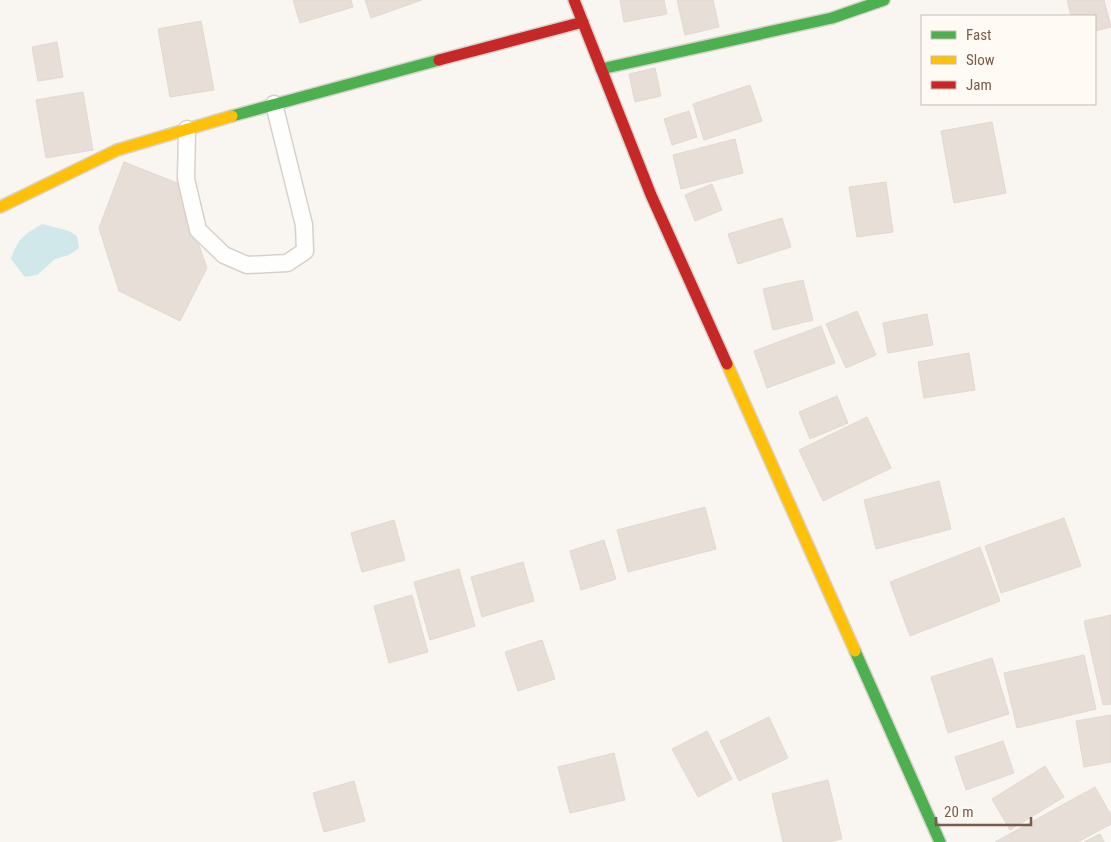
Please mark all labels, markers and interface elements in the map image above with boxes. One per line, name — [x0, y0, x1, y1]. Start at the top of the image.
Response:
legend — [921, 15, 1096, 105]
text: Fast — [966, 26, 991, 44]
text: Slow — [966, 51, 995, 69]
text: Jam — [966, 76, 992, 94]
scale bar — [936, 794, 1031, 826]
text: 20 m — [944, 803, 974, 821]

